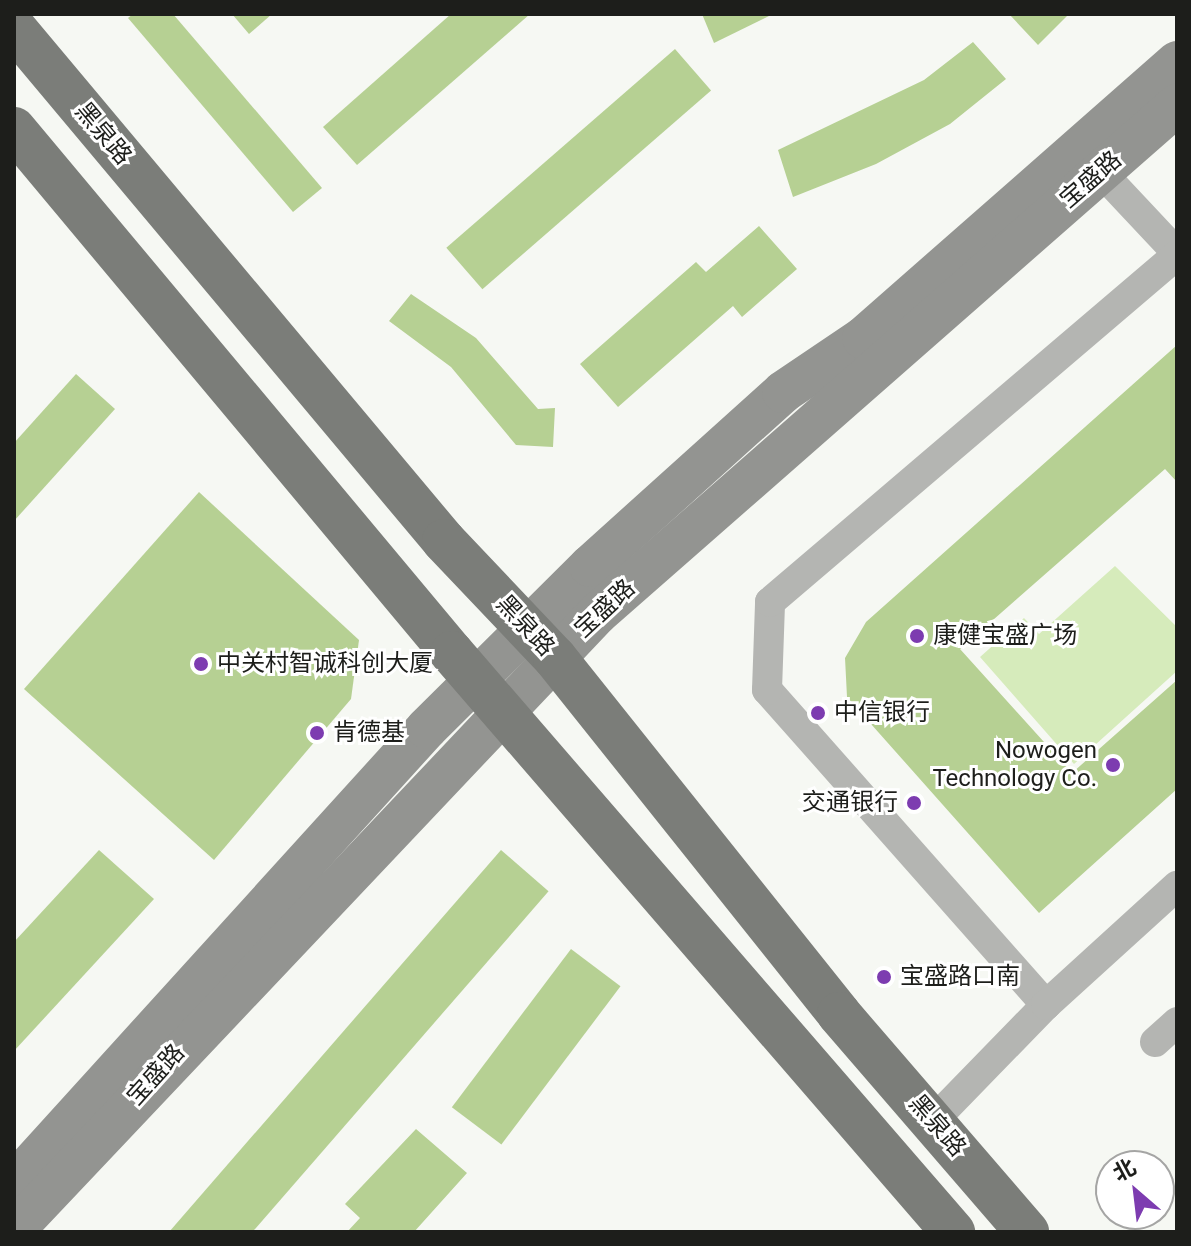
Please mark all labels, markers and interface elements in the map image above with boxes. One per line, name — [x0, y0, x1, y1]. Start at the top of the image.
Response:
street label: 黑泉路 — [69, 97, 137, 171]
street label: 宝盛路 — [1054, 146, 1128, 214]
street label: 宝盛路 — [569, 574, 641, 644]
street label: 黑泉路 — [490, 590, 560, 662]
place label: 康健宝盛广场 — [933, 622, 1077, 650]
marker: 康健宝盛广场 — [908, 627, 926, 645]
place label: 中关村智诚科创大厦 — [217, 650, 433, 678]
marker: 中关村智诚科创大厦 — [192, 655, 210, 673]
place label: 中信银行 — [834, 699, 930, 727]
marker: 中信银行 — [809, 704, 827, 722]
place label: 肯德基 — [333, 719, 405, 747]
marker: 肯德基 — [308, 724, 326, 742]
place label: Nowogen Technology Co. — [932, 737, 1097, 793]
marker: Nowogen Technology Co. — [1104, 756, 1122, 774]
place label: 交通银行 — [802, 789, 898, 817]
marker: 交通银行 — [905, 794, 923, 812]
place label: 宝盛路口南 — [900, 963, 1020, 991]
marker: 宝盛路口南 — [875, 968, 893, 986]
street label: 宝盛路 — [121, 1039, 191, 1111]
street label: 黑泉路 — [903, 1089, 971, 1163]
north arrow — [1095, 1150, 1175, 1230]
text: 北 — [1109, 1154, 1140, 1186]

